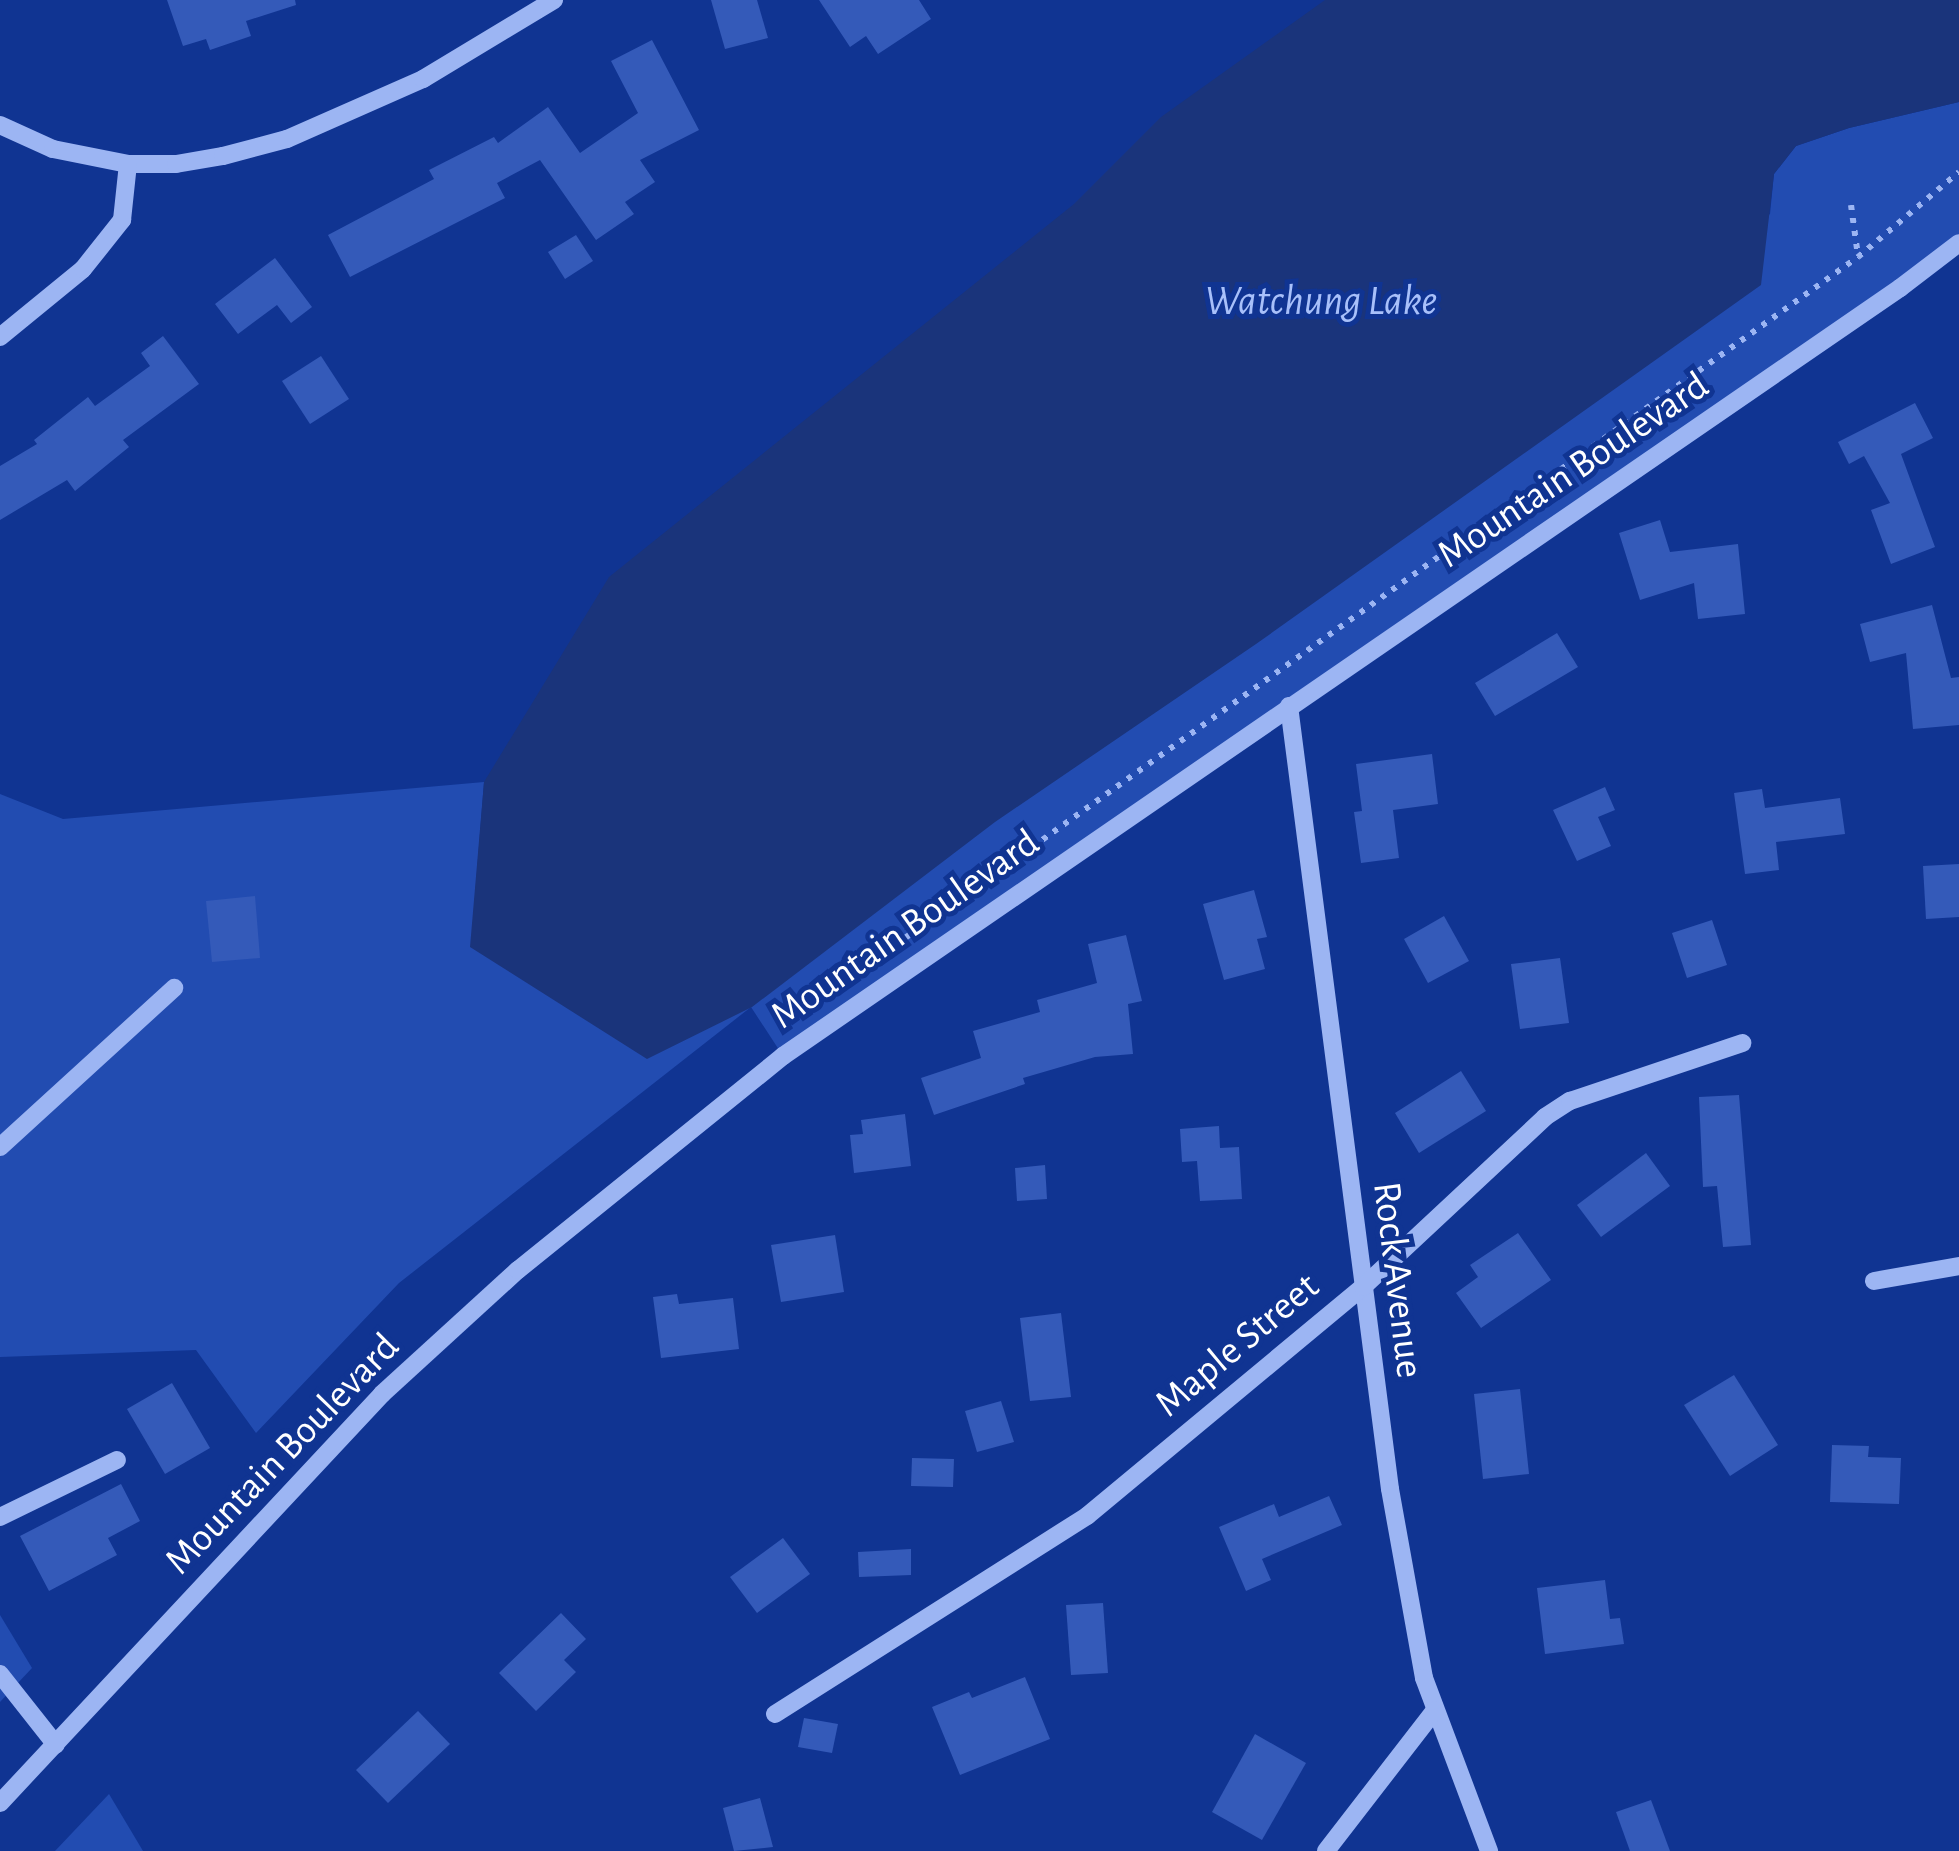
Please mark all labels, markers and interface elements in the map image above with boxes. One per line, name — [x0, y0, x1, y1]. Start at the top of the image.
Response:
water label: Watchung Lake — [1205, 276, 1437, 326]
street label: Mountain Boulevard — [1428, 362, 1718, 578]
street label: Mountain Boulevard — [762, 819, 1048, 1039]
street label: Rock Avenue — [1362, 1179, 1434, 1381]
street label: Maple Street — [1145, 1263, 1329, 1427]
street label: Mountain Boulevard — [155, 1323, 409, 1585]

